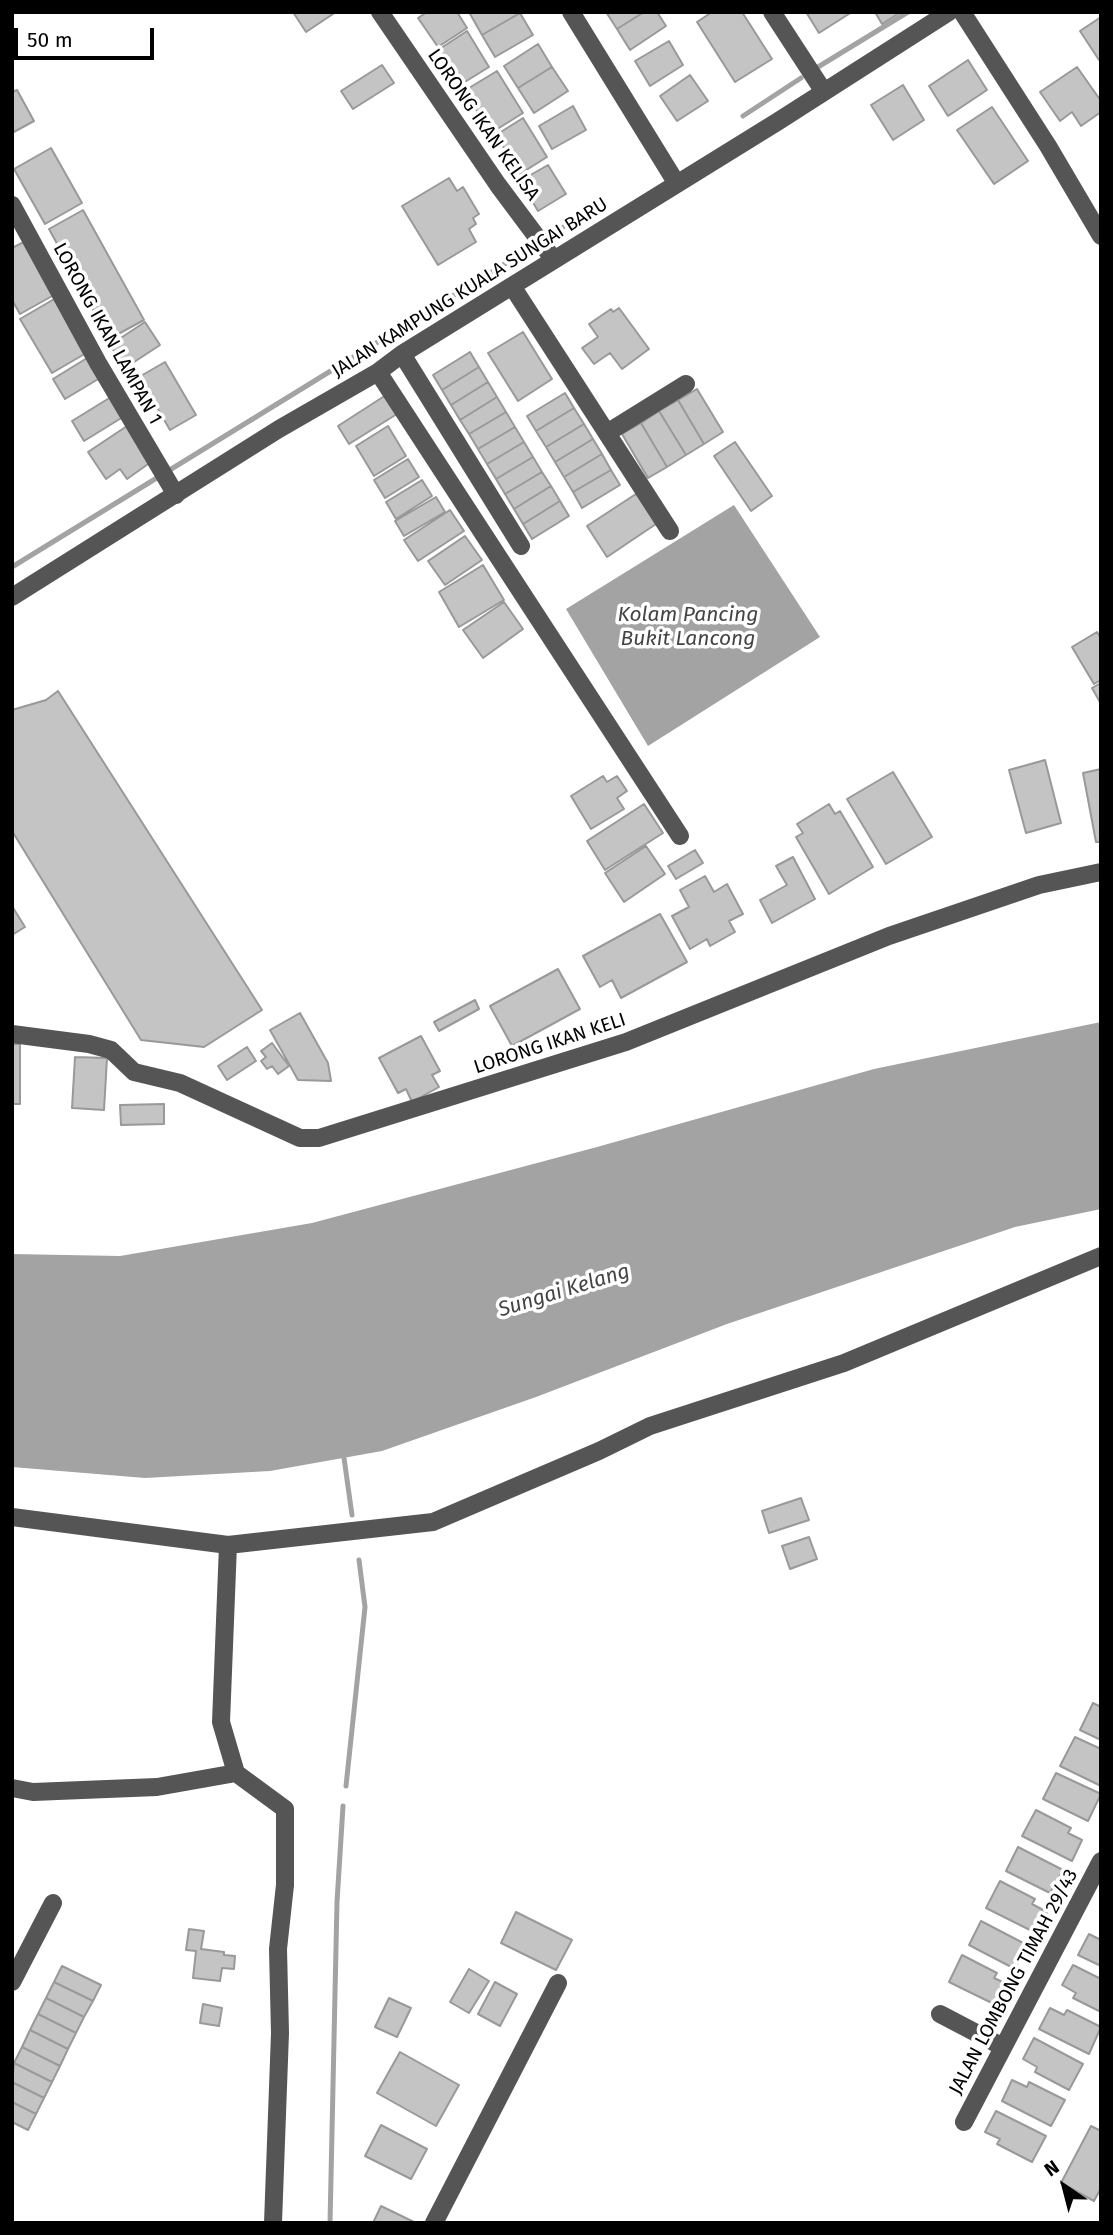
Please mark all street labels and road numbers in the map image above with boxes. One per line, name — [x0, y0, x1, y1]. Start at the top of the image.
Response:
street label: LORONG IKAN KELISA — [422, 45, 544, 205]
street label: JALAN KAMPUNG KUALA SUNGAI BARU — [328, 193, 612, 383]
street label: LORONG IKAN LAMPAN 1 — [48, 239, 166, 429]
street label: LORONG IKAN KELI — [471, 1009, 629, 1079]
street label: JALAN LOMBONG TIMAH 29/43 — [945, 1865, 1083, 2099]

